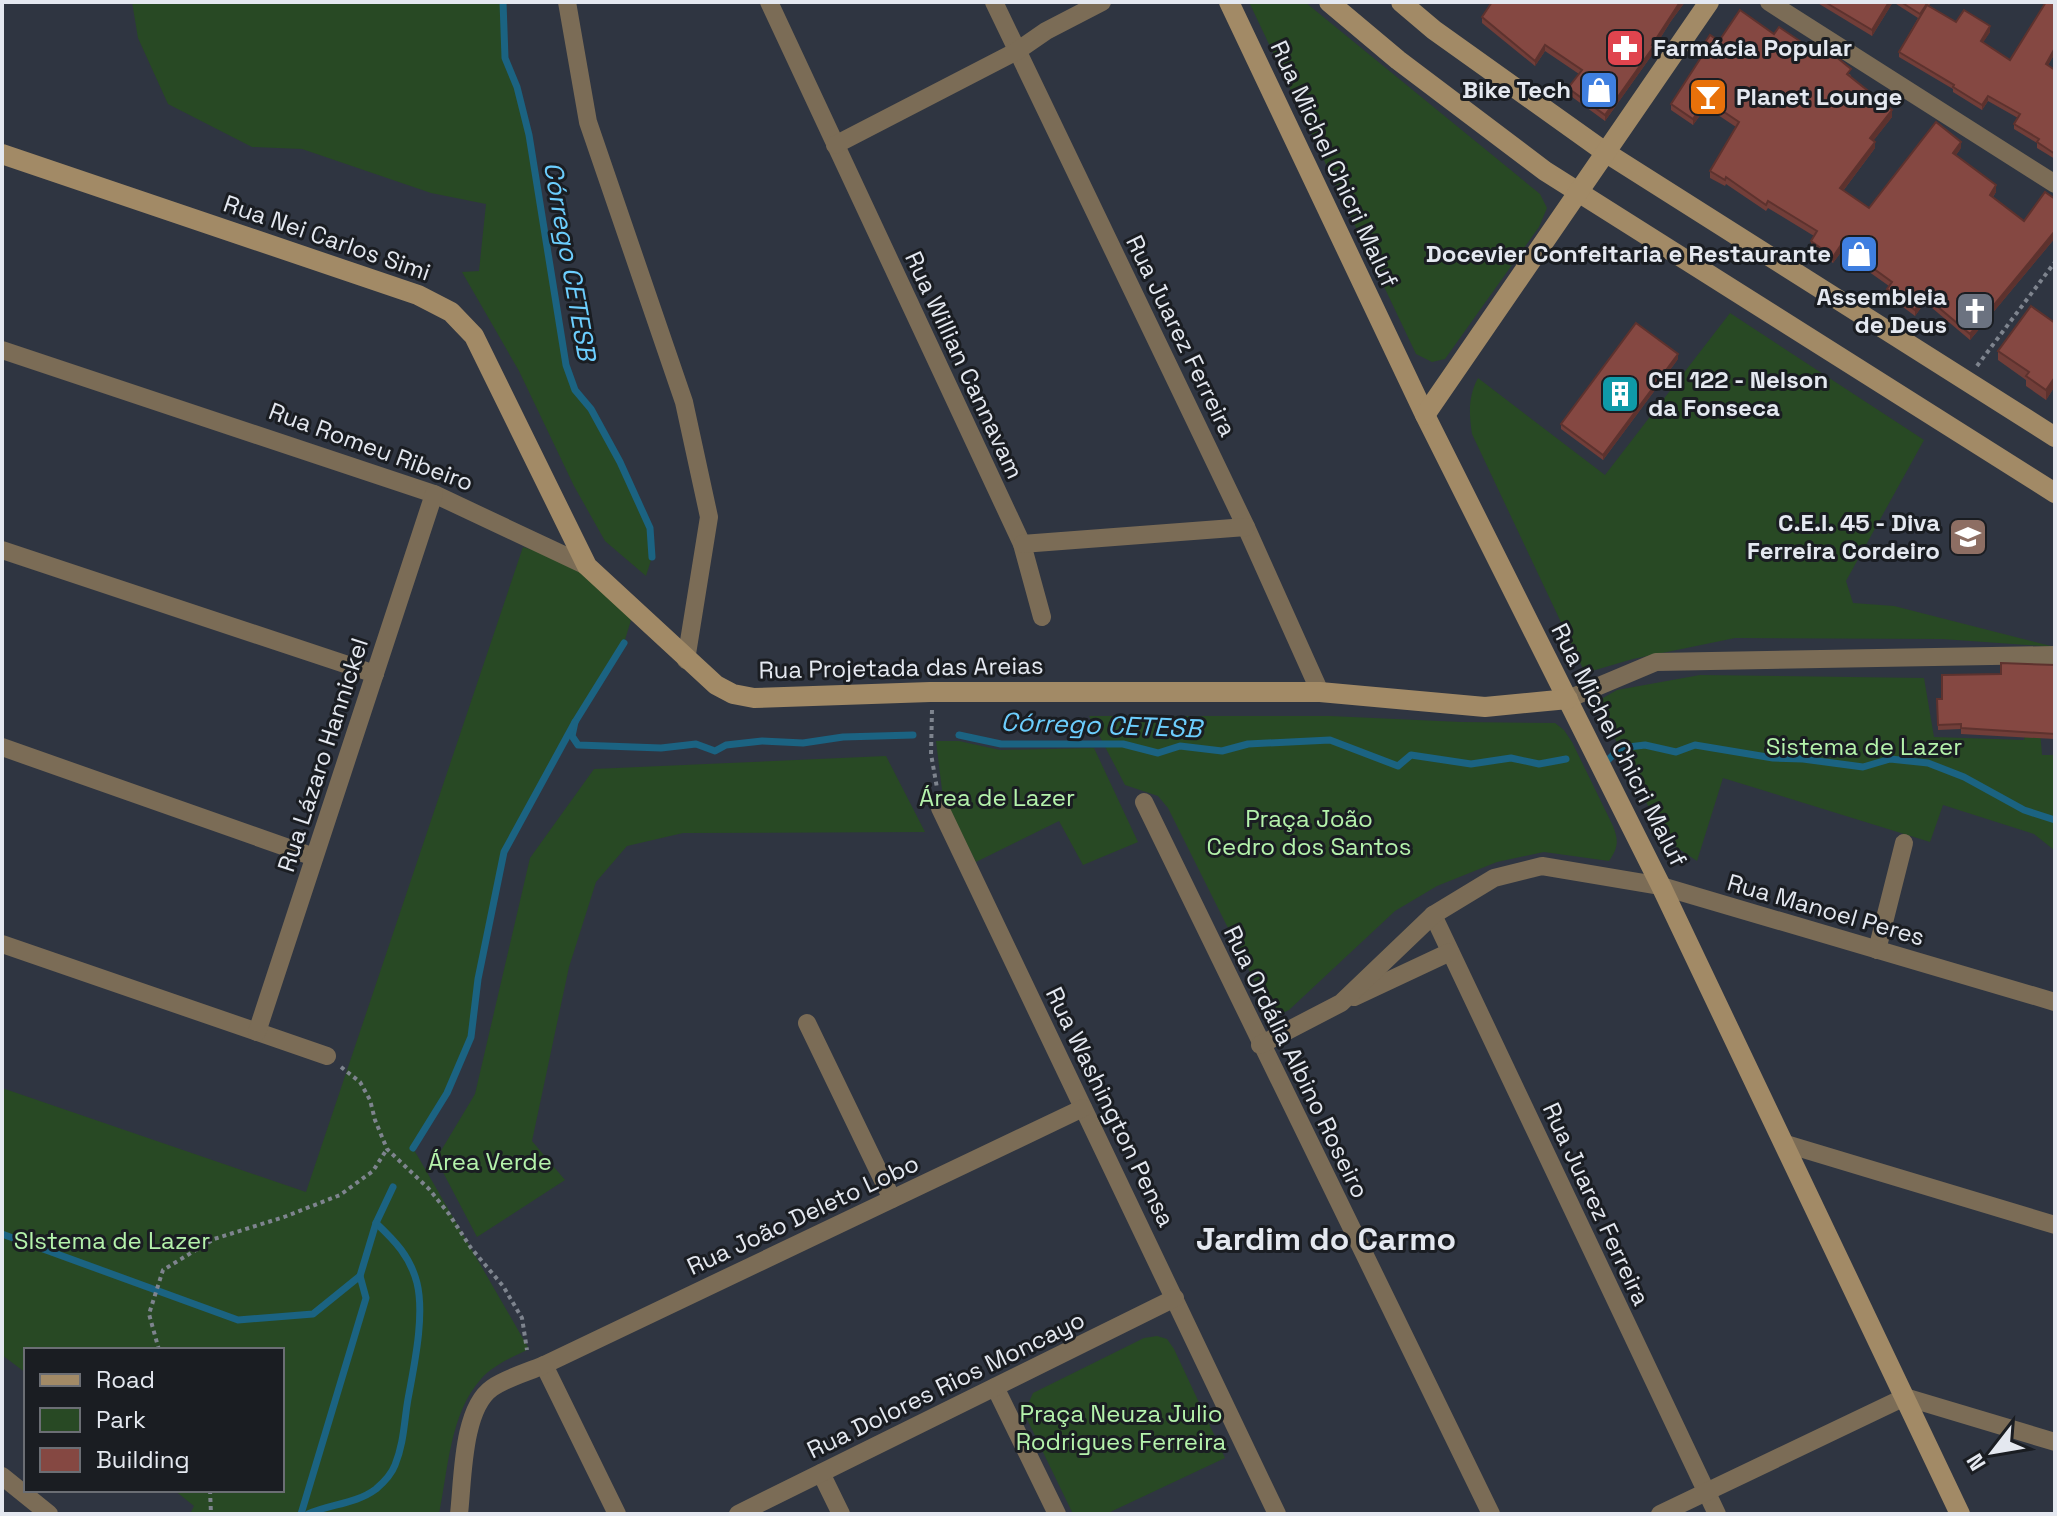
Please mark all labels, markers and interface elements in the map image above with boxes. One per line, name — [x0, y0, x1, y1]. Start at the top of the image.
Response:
pharmacy icon: Farmácia Popular — [1604, 27, 1646, 69]
place label: Farmácia Popular — [1653, 32, 1852, 63]
street label: Rua Michel Chicri Maluf — [1264, 35, 1405, 292]
shop icon: Bike Tech — [1578, 69, 1620, 111]
place label: Bike Tech — [1462, 74, 1571, 105]
bar icon: Planet Lounge — [1687, 76, 1729, 118]
place label: Planet Lounge — [1736, 81, 1902, 112]
water label: Córrego CETESB — [536, 159, 605, 366]
street label: Rua Nei Carlos Simi — [220, 188, 435, 287]
street label: Rua Juarez Ferreira — [1119, 230, 1244, 442]
shop icon: Docevier Confeitaria e Restaurante — [1838, 233, 1880, 275]
place label: Docevier Confeitaria e Restaurante — [1426, 238, 1831, 269]
street label: Rua Willian Cannavam — [898, 246, 1031, 484]
place label: Assembleia de Deus — [1816, 281, 1947, 340]
church icon: Assembleia de Deus — [1954, 290, 1996, 332]
place label: CEI 122 - Nelson da Fonseca — [1648, 364, 1828, 423]
building icon: CEI 122 - Nelson da Fonseca — [1599, 373, 1641, 415]
street label: Rua Romeu Ribeiro — [265, 395, 478, 498]
place label: C.E.I. 45 - Diva Ferreira Cordeiro — [1747, 507, 1940, 566]
school or university icon: C.E.I. 45 - Diva Ferreira Cordeiro — [1947, 516, 1989, 558]
street label: Rua Michel Chicri Maluf — [1545, 618, 1694, 872]
street label: Rua Lázaro Hannickel — [270, 634, 375, 876]
street label: Rua Projetada das Areias — [758, 650, 1044, 685]
water label: Córrego CETESB — [1000, 705, 1205, 746]
park label: Sistema de Lazer — [1766, 731, 1962, 762]
park label: Área de Lazer — [919, 782, 1075, 813]
park label: Praça João Cedro dos Santos — [1207, 803, 1411, 862]
street label: Rua Manoel Peres — [1724, 867, 1928, 953]
street label: Rua Ordália Albino Roseiro — [1217, 920, 1376, 1203]
street label: Rua Washington Pensa — [1039, 982, 1182, 1232]
street label: Rua Juarez Ferreira — [1536, 1097, 1657, 1310]
park label: Área Verde — [428, 1146, 552, 1177]
street label: Rua João Deleto Lobo — [682, 1147, 924, 1282]
district label: Jardim do Carmo — [1196, 1219, 1456, 1259]
park label: SIstema de Lazer — [14, 1225, 210, 1256]
street label: Rua Dolores Rios Moncayo — [802, 1304, 1090, 1465]
legend — [24, 1348, 284, 1492]
text: Road — [96, 1364, 155, 1395]
park label: Praça Neuza Julio Rodrigues Ferreira — [1016, 1398, 1227, 1457]
text: Park — [96, 1404, 146, 1435]
north arrow — [1953, 1412, 2033, 1492]
text: Building — [96, 1444, 190, 1475]
text: N — [1960, 1449, 1992, 1476]

